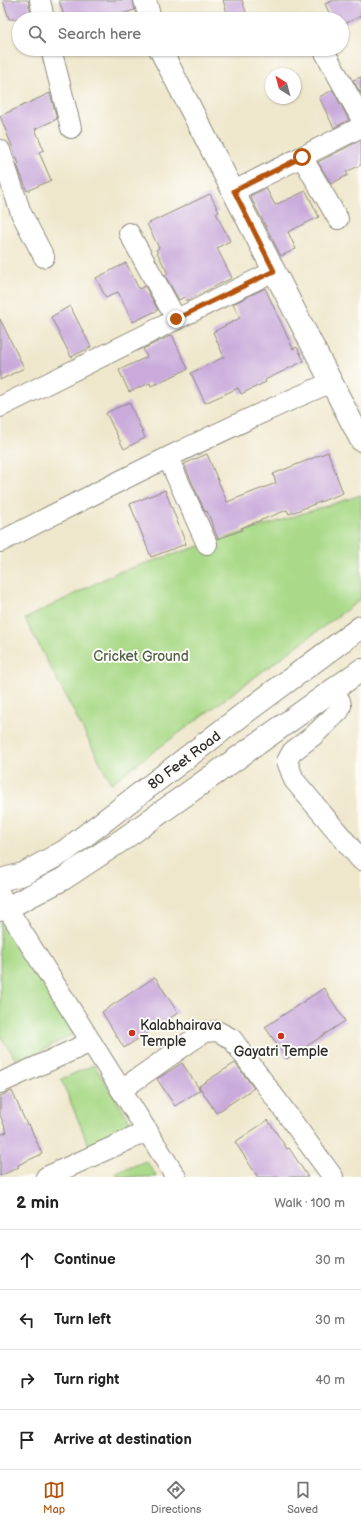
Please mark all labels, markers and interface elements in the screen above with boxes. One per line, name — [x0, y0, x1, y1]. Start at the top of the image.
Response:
search box — [12, 12, 349, 56]
icon: search — [26, 23, 48, 45]
text: Search here — [58, 25, 141, 44]
north arrow — [265, 68, 301, 104]
route start — [293, 148, 311, 166]
route end — [167, 310, 185, 328]
park label: Cricket Ground — [93, 648, 189, 665]
street label: 80 Feet Road — [145, 728, 224, 793]
place label: Kalabhairava Temple — [140, 1017, 222, 1050]
marker: Kalabhairava Temple — [127, 1028, 137, 1038]
marker: Gayatri Temple — [276, 1031, 286, 1041]
place label: Gayatri Temple — [234, 1043, 328, 1060]
text: 2 min — [16, 1193, 59, 1213]
text: Walk · 100 m — [274, 1195, 345, 1211]
icon: ahead — [16, 1249, 38, 1271]
text: Continue — [54, 1250, 116, 1269]
text: 30 m — [315, 1252, 345, 1268]
icon: left — [16, 1309, 38, 1331]
text: Turn left — [54, 1310, 111, 1329]
text: 30 m — [315, 1312, 345, 1328]
icon: right — [16, 1369, 38, 1391]
text: Turn right — [54, 1370, 119, 1389]
text: 40 m — [315, 1372, 345, 1388]
icon: arrive — [16, 1429, 38, 1451]
text: Arrive at destination — [54, 1430, 192, 1449]
tab: Map — [43, 1479, 65, 1516]
tab: Directions — [151, 1479, 201, 1516]
tab: Saved — [287, 1479, 318, 1516]

